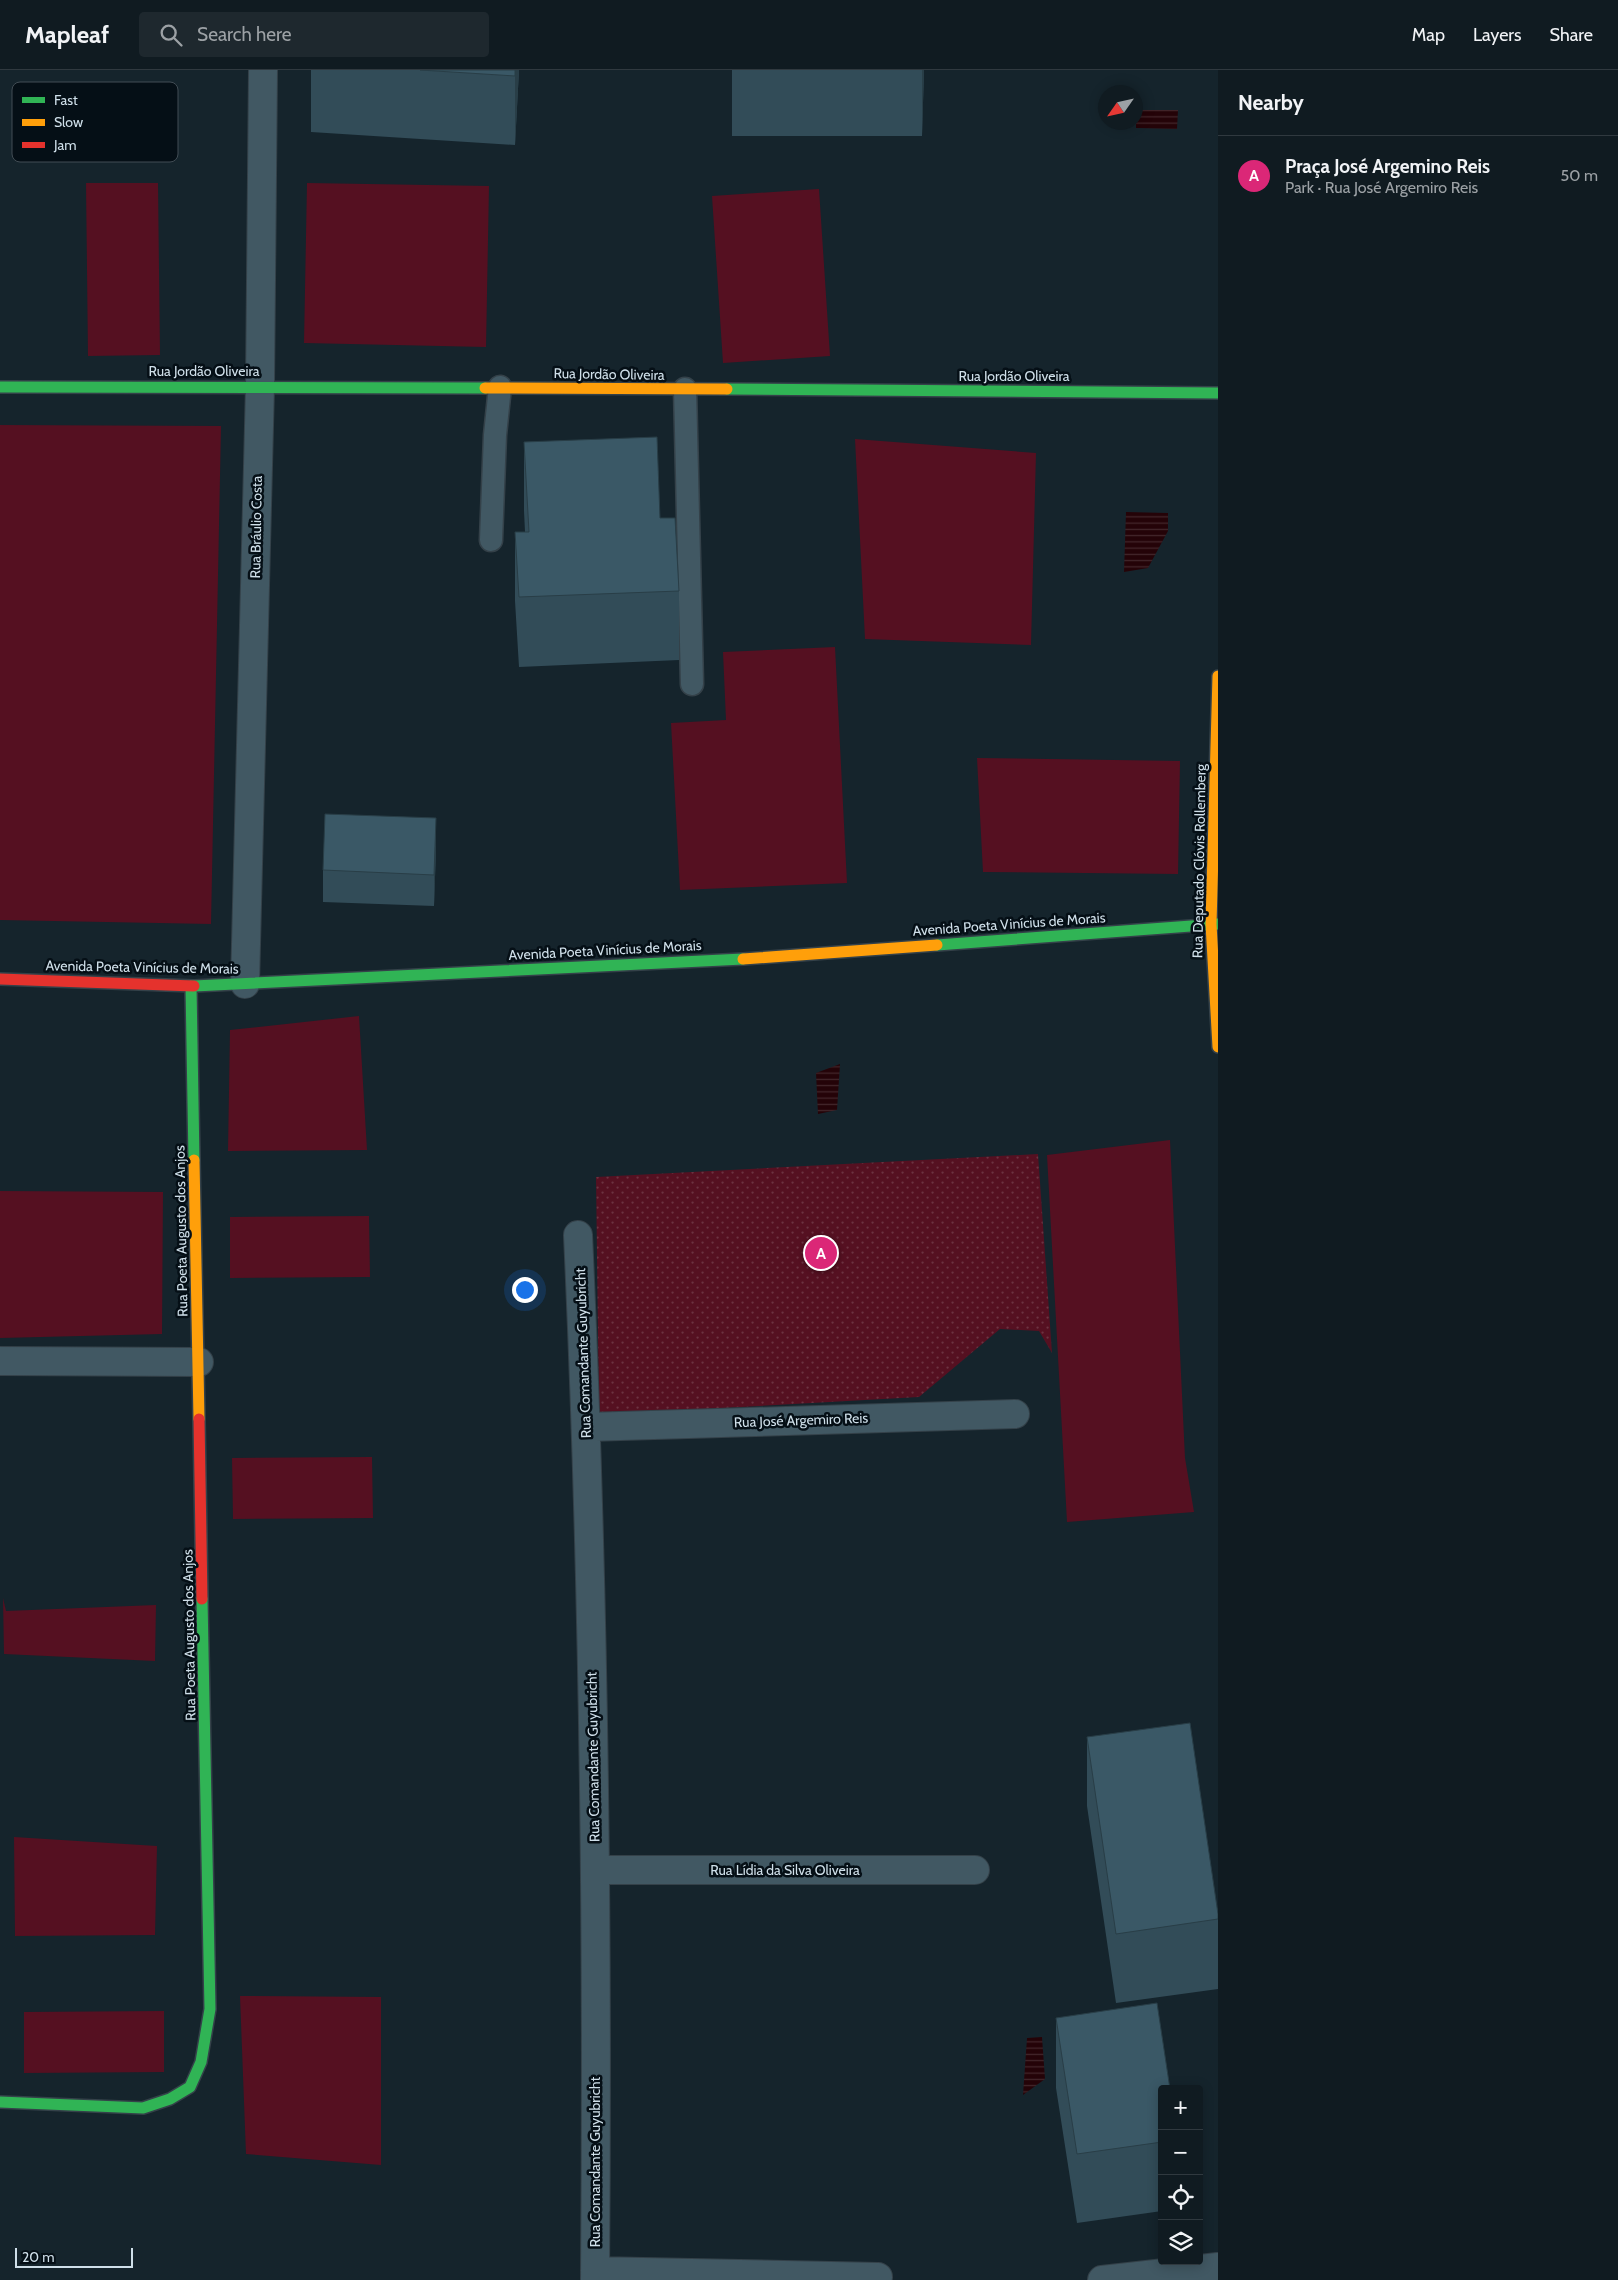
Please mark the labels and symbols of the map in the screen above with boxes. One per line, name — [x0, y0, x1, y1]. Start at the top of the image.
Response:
legend — [12, 82, 178, 162]
north arrow — [1098, 85, 1143, 130]
text: Fast — [54, 91, 78, 109]
text: Slow — [54, 113, 83, 131]
text: Jam — [53, 136, 76, 154]
street label: Rua Jordão Oliveira — [148, 362, 260, 380]
street label: Rua Jordão Oliveira — [553, 364, 665, 384]
street label: Rua Jordão Oliveira — [958, 367, 1070, 385]
street label: Rua Bráulio Costa — [246, 475, 266, 578]
street label: Rua Deputado Clóvis Rollemberg — [1188, 763, 1210, 958]
street label: Avenida Poeta Vinícius de Morais — [912, 908, 1106, 940]
street label: Avenida Poeta Vinícius de Morais — [508, 936, 702, 964]
street label: Avenida Poeta Vinícius de Morais — [45, 956, 239, 978]
street label: Rua Poeta Augusto dos Anjos — [171, 1145, 191, 1317]
pin: A — [805, 1234, 837, 1272]
street label: Rua Comandante Guyubricht — [571, 1267, 595, 1438]
your location — [512, 1277, 538, 1303]
street label: Rua José Argemiro Reis — [734, 1409, 869, 1431]
street label: Rua Poeta Augusto dos Anjos — [179, 1549, 199, 1721]
street label: Rua Comandante Guyubricht — [583, 1671, 603, 1842]
street label: Rua Lídia da Silva Oliveira — [710, 1861, 860, 1879]
street label: Rua Comandante Guyubricht — [586, 2077, 604, 2247]
scale bar — [15, 2245, 132, 2268]

